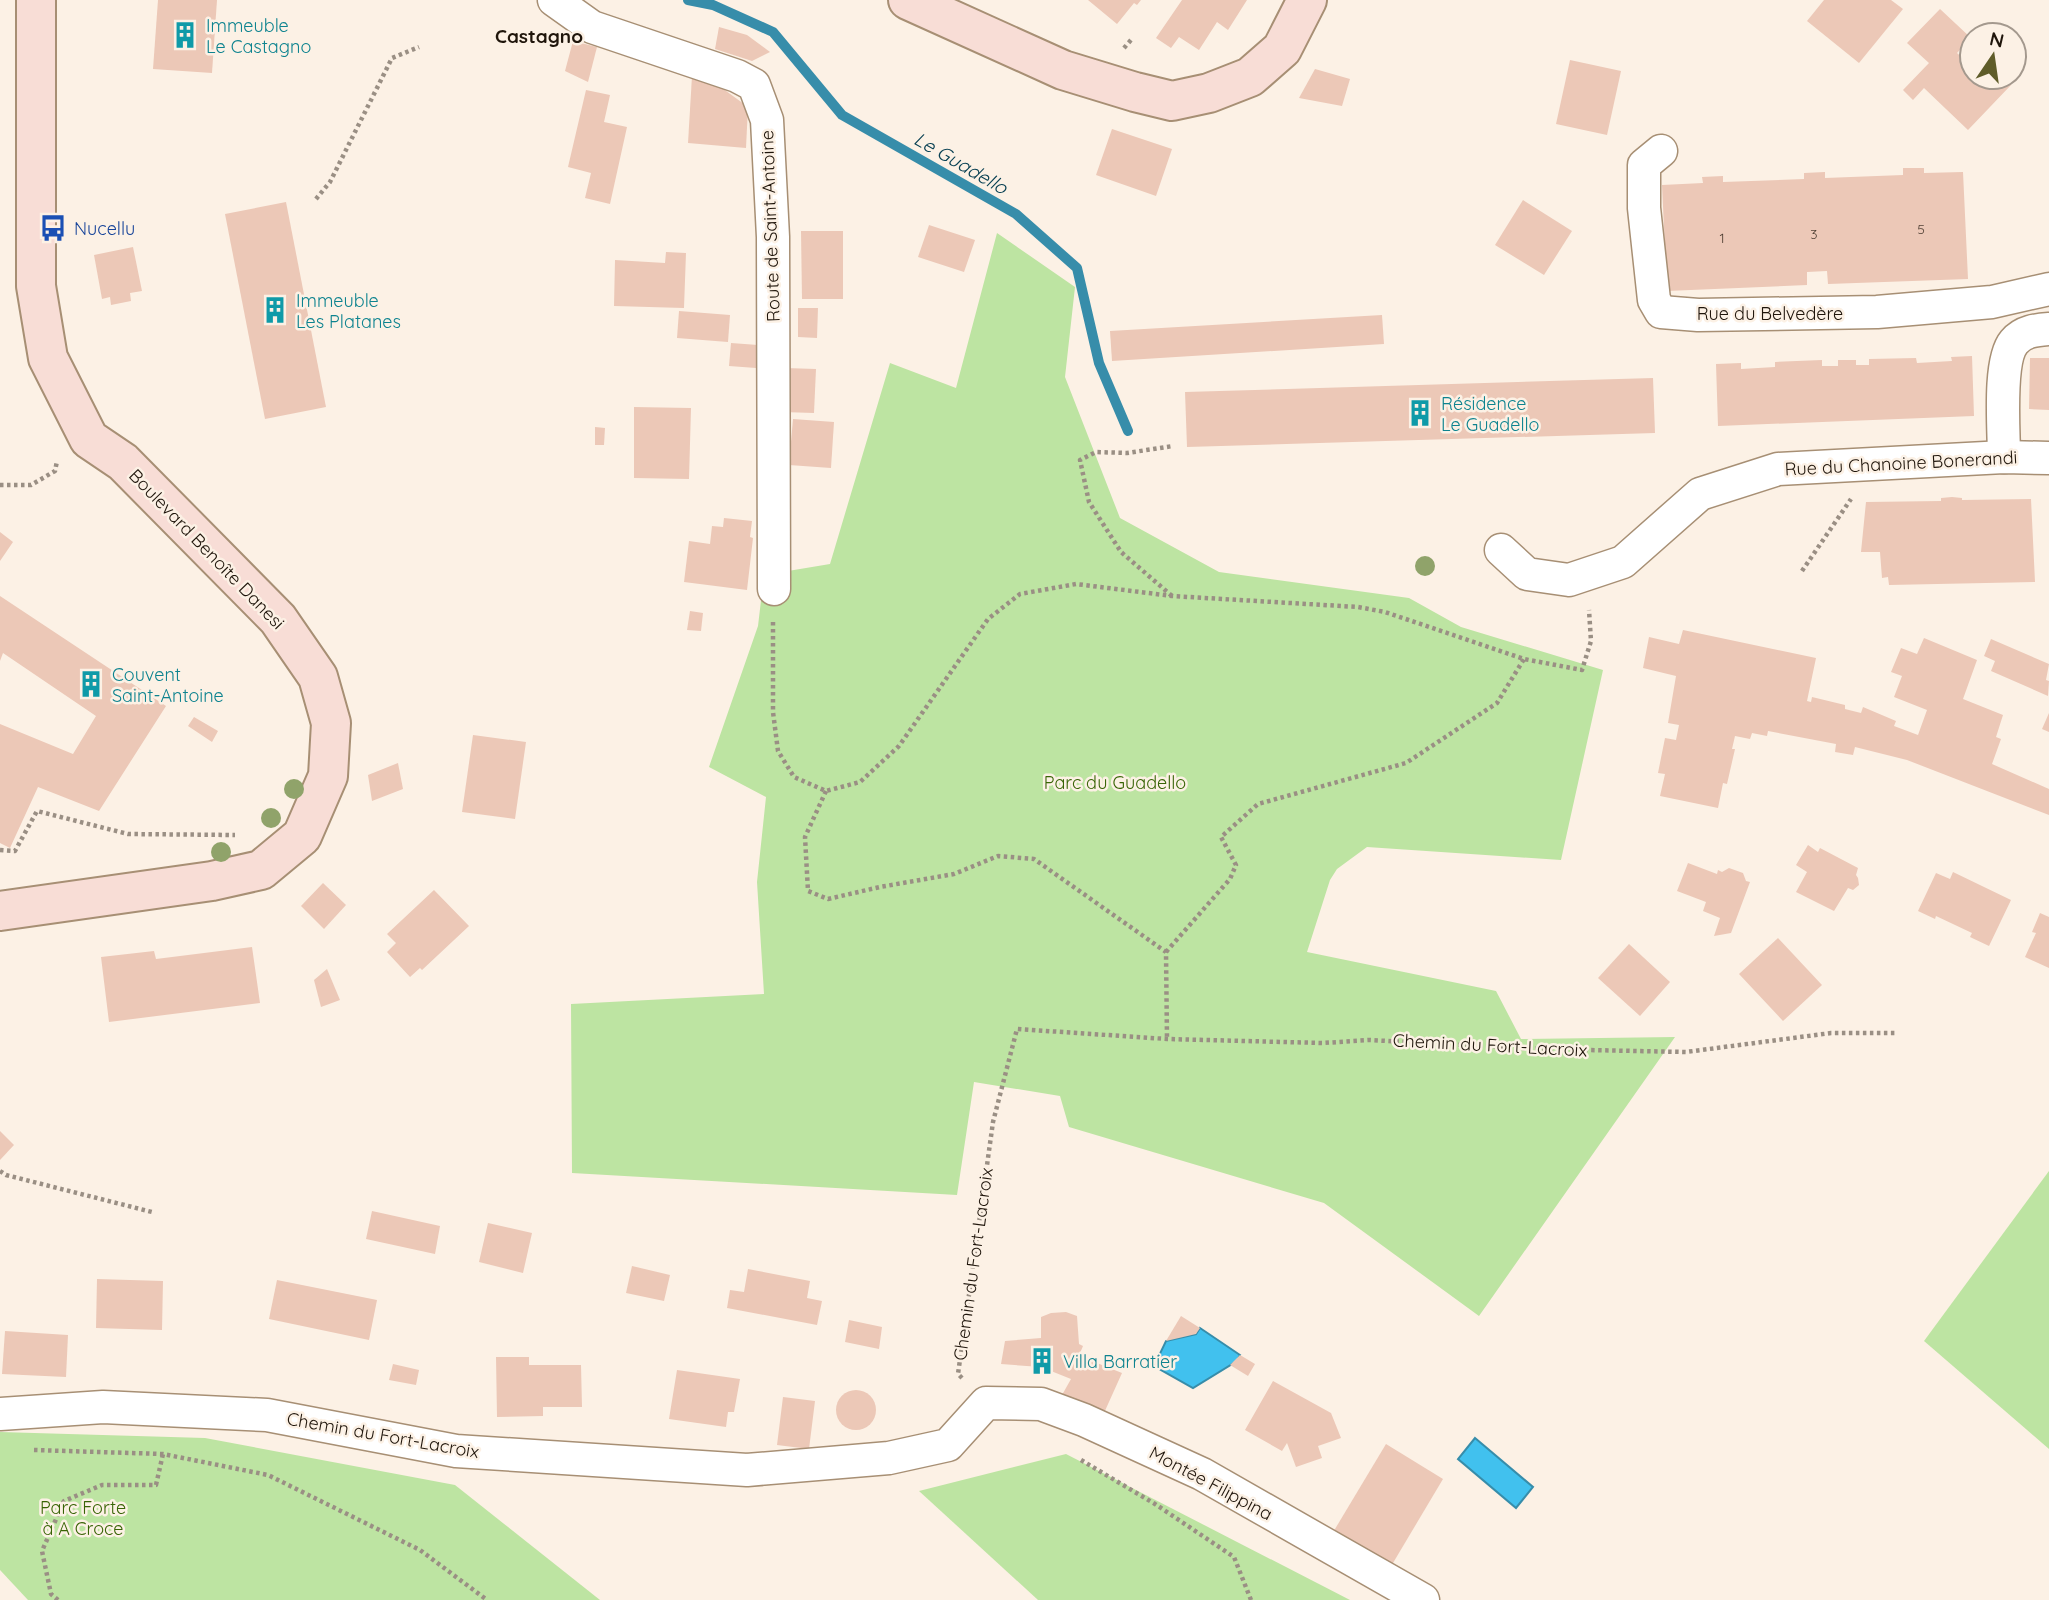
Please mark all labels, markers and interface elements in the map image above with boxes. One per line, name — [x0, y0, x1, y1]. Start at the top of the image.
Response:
place label: Immeuble Le Castagno — [206, 14, 311, 58]
building icon: Immeuble Le Castagno — [170, 20, 200, 50]
north arrow — [1958, 21, 2028, 91]
district label: Castagno — [495, 24, 583, 48]
text: N — [1987, 26, 2006, 53]
water label: Le Guadello — [910, 127, 1013, 200]
street label: Route de Saint-Antoine — [755, 130, 785, 322]
bus stop icon: Nucellu — [38, 213, 68, 243]
place label: Nucellu — [74, 217, 135, 240]
house number: 5 — [1917, 220, 1925, 238]
house number: 3 — [1810, 225, 1818, 243]
house number: 1 — [1719, 229, 1725, 247]
place label: Immeuble Les Platanes — [296, 289, 401, 333]
building icon: Immeuble Les Platanes — [260, 295, 290, 325]
street label: Rue du Belvedère — [1697, 302, 1843, 325]
place label: Résidence Le Guadello — [1441, 392, 1539, 436]
building icon: Résidence Le Guadello — [1405, 398, 1435, 428]
street label: Rue du Chanoine Bonerandi — [1784, 445, 2018, 481]
street label: Boulevard Benoîte Danesi — [124, 464, 290, 634]
place label: Couvent Saint-Antoine — [112, 663, 224, 707]
building icon: Couvent Saint-Antoine — [76, 669, 106, 699]
park label: Parc du Guadello — [1044, 771, 1186, 794]
street label: Chemin du Fort-Lacroix — [1392, 1028, 1588, 1062]
street label: Chemin du Fort-Lacroix — [948, 1166, 998, 1362]
building icon: Villa Barratier — [1027, 1346, 1057, 1376]
place label: Villa Barratier — [1063, 1350, 1177, 1373]
street label: Chemin du Fort-Lacroix — [285, 1407, 481, 1463]
street label: Montée Filippina — [1145, 1441, 1277, 1525]
park label: Parc Forte à A Croce — [40, 1496, 126, 1540]

